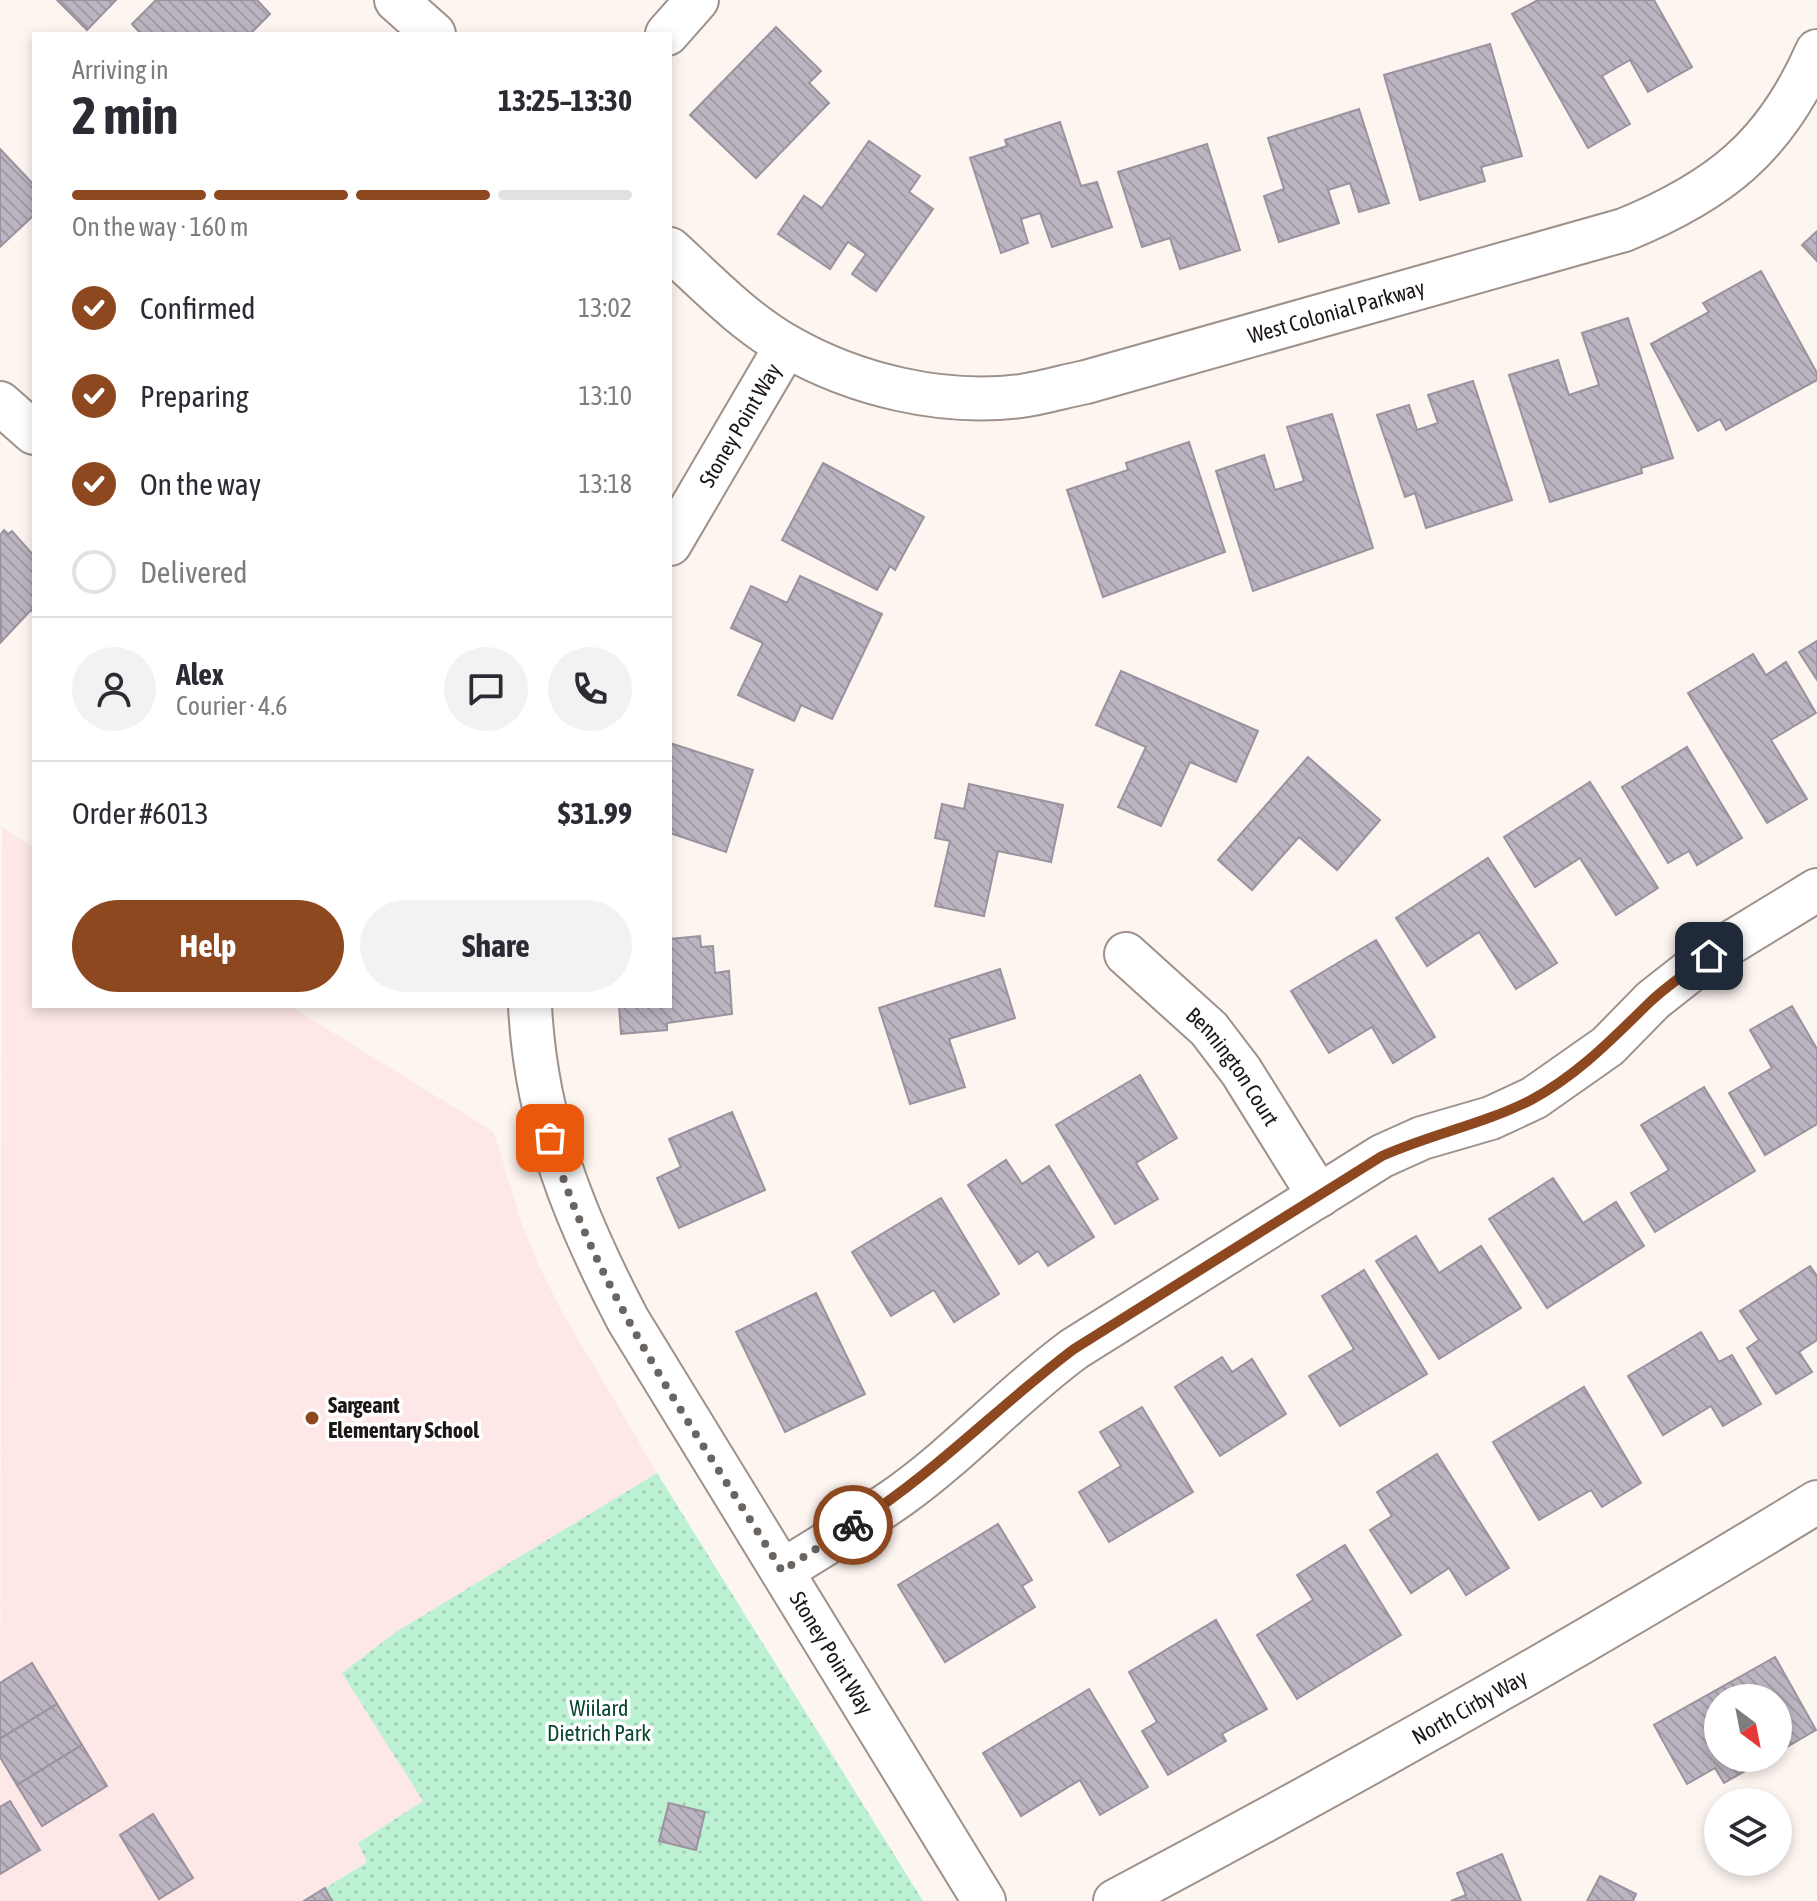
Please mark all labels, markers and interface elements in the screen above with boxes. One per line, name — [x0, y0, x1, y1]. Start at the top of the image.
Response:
text: Arriving in — [72, 55, 169, 85]
text: 13:25–13:30 — [498, 83, 632, 117]
text: 2 min — [72, 85, 178, 145]
text: On the way · 160 m — [72, 212, 249, 242]
street label: West Colonial Parkway — [1245, 274, 1428, 349]
icon: check — [72, 286, 116, 330]
text: Confirmed — [140, 291, 255, 325]
text: 13:02 — [578, 293, 632, 323]
street label: Stoney Point Way — [693, 358, 786, 491]
icon: check — [72, 374, 116, 418]
text: Preparing — [140, 379, 249, 413]
text: 13:10 — [578, 381, 632, 411]
icon: check — [72, 462, 116, 506]
text: On the way — [140, 467, 261, 501]
text: 13:18 — [578, 469, 632, 499]
text: Delivered — [140, 555, 248, 589]
button: person — [72, 647, 156, 731]
button: chat — [444, 647, 528, 731]
button: phone — [548, 647, 632, 731]
text: Alex — [176, 657, 224, 691]
text: Courier · 4.6 — [176, 691, 287, 721]
text: Order #6013 — [72, 796, 209, 830]
text: $31.99 — [558, 796, 632, 830]
button: Help — [72, 900, 344, 992]
button: Share — [360, 900, 632, 992]
pin — [1675, 922, 1743, 990]
icon: home — [1687, 934, 1731, 978]
street label: Bennington Court — [1181, 1002, 1285, 1130]
pin — [516, 1104, 584, 1172]
icon: bag — [528, 1116, 572, 1160]
place label: Sargeant Elementary School — [328, 1392, 480, 1443]
marker: Sargeant Elementary School — [303, 1409, 321, 1427]
courier — [813, 1485, 893, 1565]
icon: bike — [831, 1503, 875, 1547]
street label: Stoney Point Way — [785, 1587, 879, 1719]
street label: North Cirby Way — [1407, 1664, 1531, 1750]
north arrow — [1704, 1684, 1792, 1772]
map controls — [1704, 1684, 1792, 1876]
park label: Wiilard Dietrich Park — [547, 1695, 651, 1746]
button: layers — [1704, 1788, 1792, 1876]

